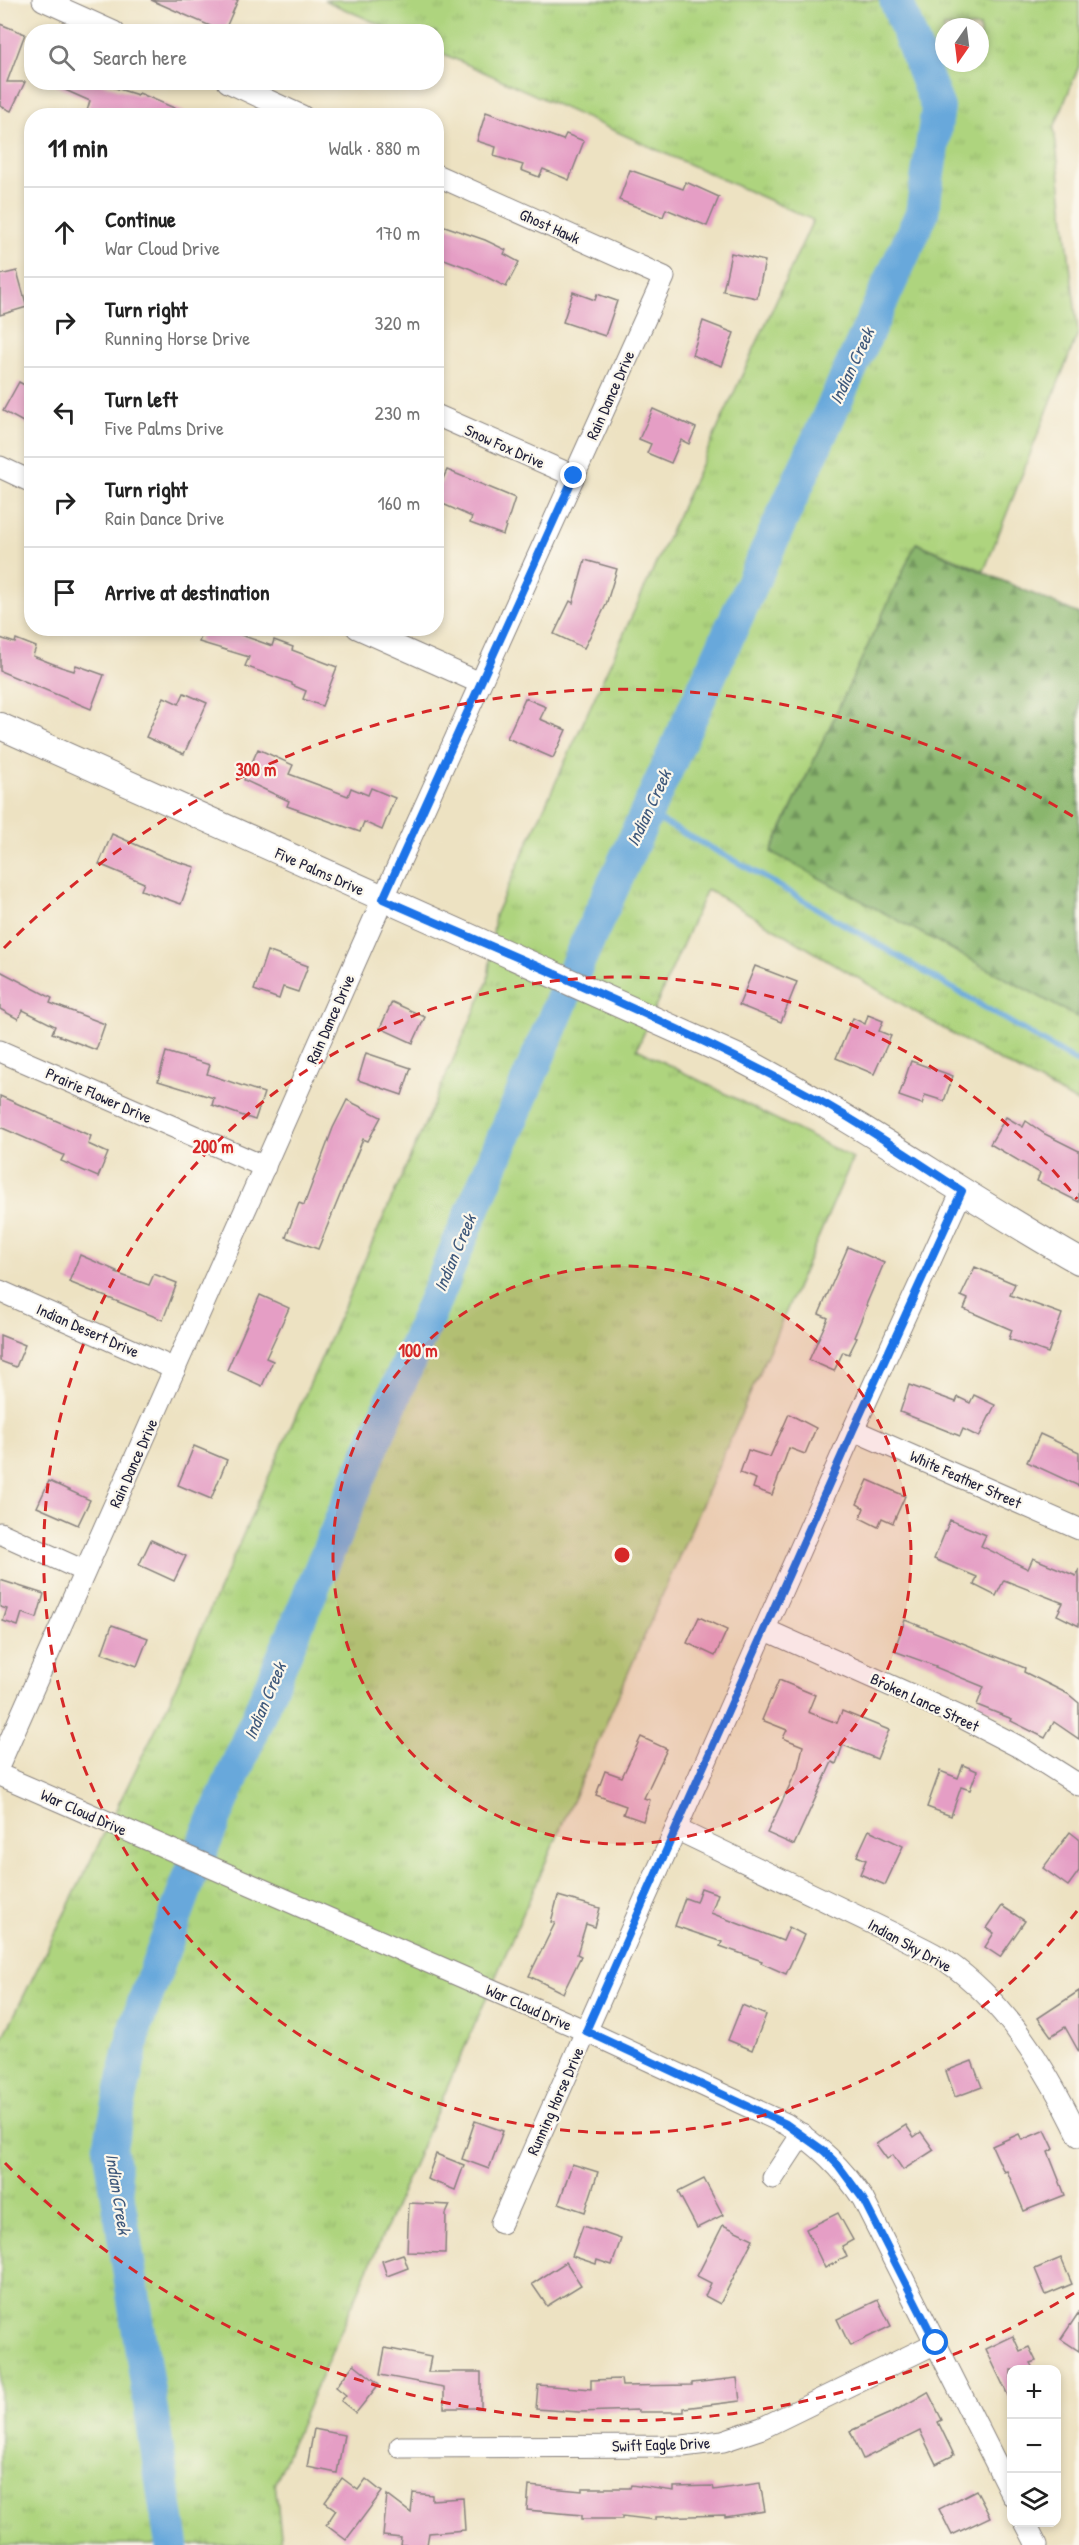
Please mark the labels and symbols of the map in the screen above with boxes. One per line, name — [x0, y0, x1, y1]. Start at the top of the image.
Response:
north arrow — [935, 18, 989, 72]
street label: Ghost Hawk — [516, 203, 584, 249]
water label: Indian Creek — [823, 322, 881, 408]
street label: Rain Dance Drive — [581, 346, 640, 443]
street label: Snow Fox Drive — [461, 419, 549, 474]
route end — [560, 462, 586, 488]
text: 300 m — [236, 757, 276, 782]
water label: Indian Creek — [620, 764, 678, 850]
street label: Five Palms Drive — [271, 841, 368, 901]
street label: Rain Dance Drive — [301, 970, 360, 1067]
street label: Prairie Flower Drive — [42, 1062, 156, 1128]
text: 200 m — [193, 1134, 233, 1159]
water label: Indian Creek — [427, 1209, 483, 1295]
street label: Indian Desert Drive — [33, 1298, 143, 1363]
text: 100 m — [398, 1338, 438, 1363]
street label: Rain Dance Drive — [104, 1414, 163, 1511]
street label: White Feather Street — [907, 1445, 1026, 1514]
centre of rings — [612, 1545, 632, 1565]
water label: Indian Creek — [237, 1657, 293, 1743]
street label: Broken Lance Street — [867, 1667, 983, 1737]
street label: War Cloud Drive — [38, 1783, 131, 1841]
street label: Indian Sky Drive — [864, 1913, 956, 1977]
street label: War Cloud Drive — [483, 1978, 576, 2036]
street label: Running Horse Drive — [521, 2043, 589, 2159]
water label: Indian Creek — [100, 2152, 137, 2238]
route start — [922, 2329, 948, 2355]
street label: Swift Eagle Drive — [612, 2431, 711, 2457]

